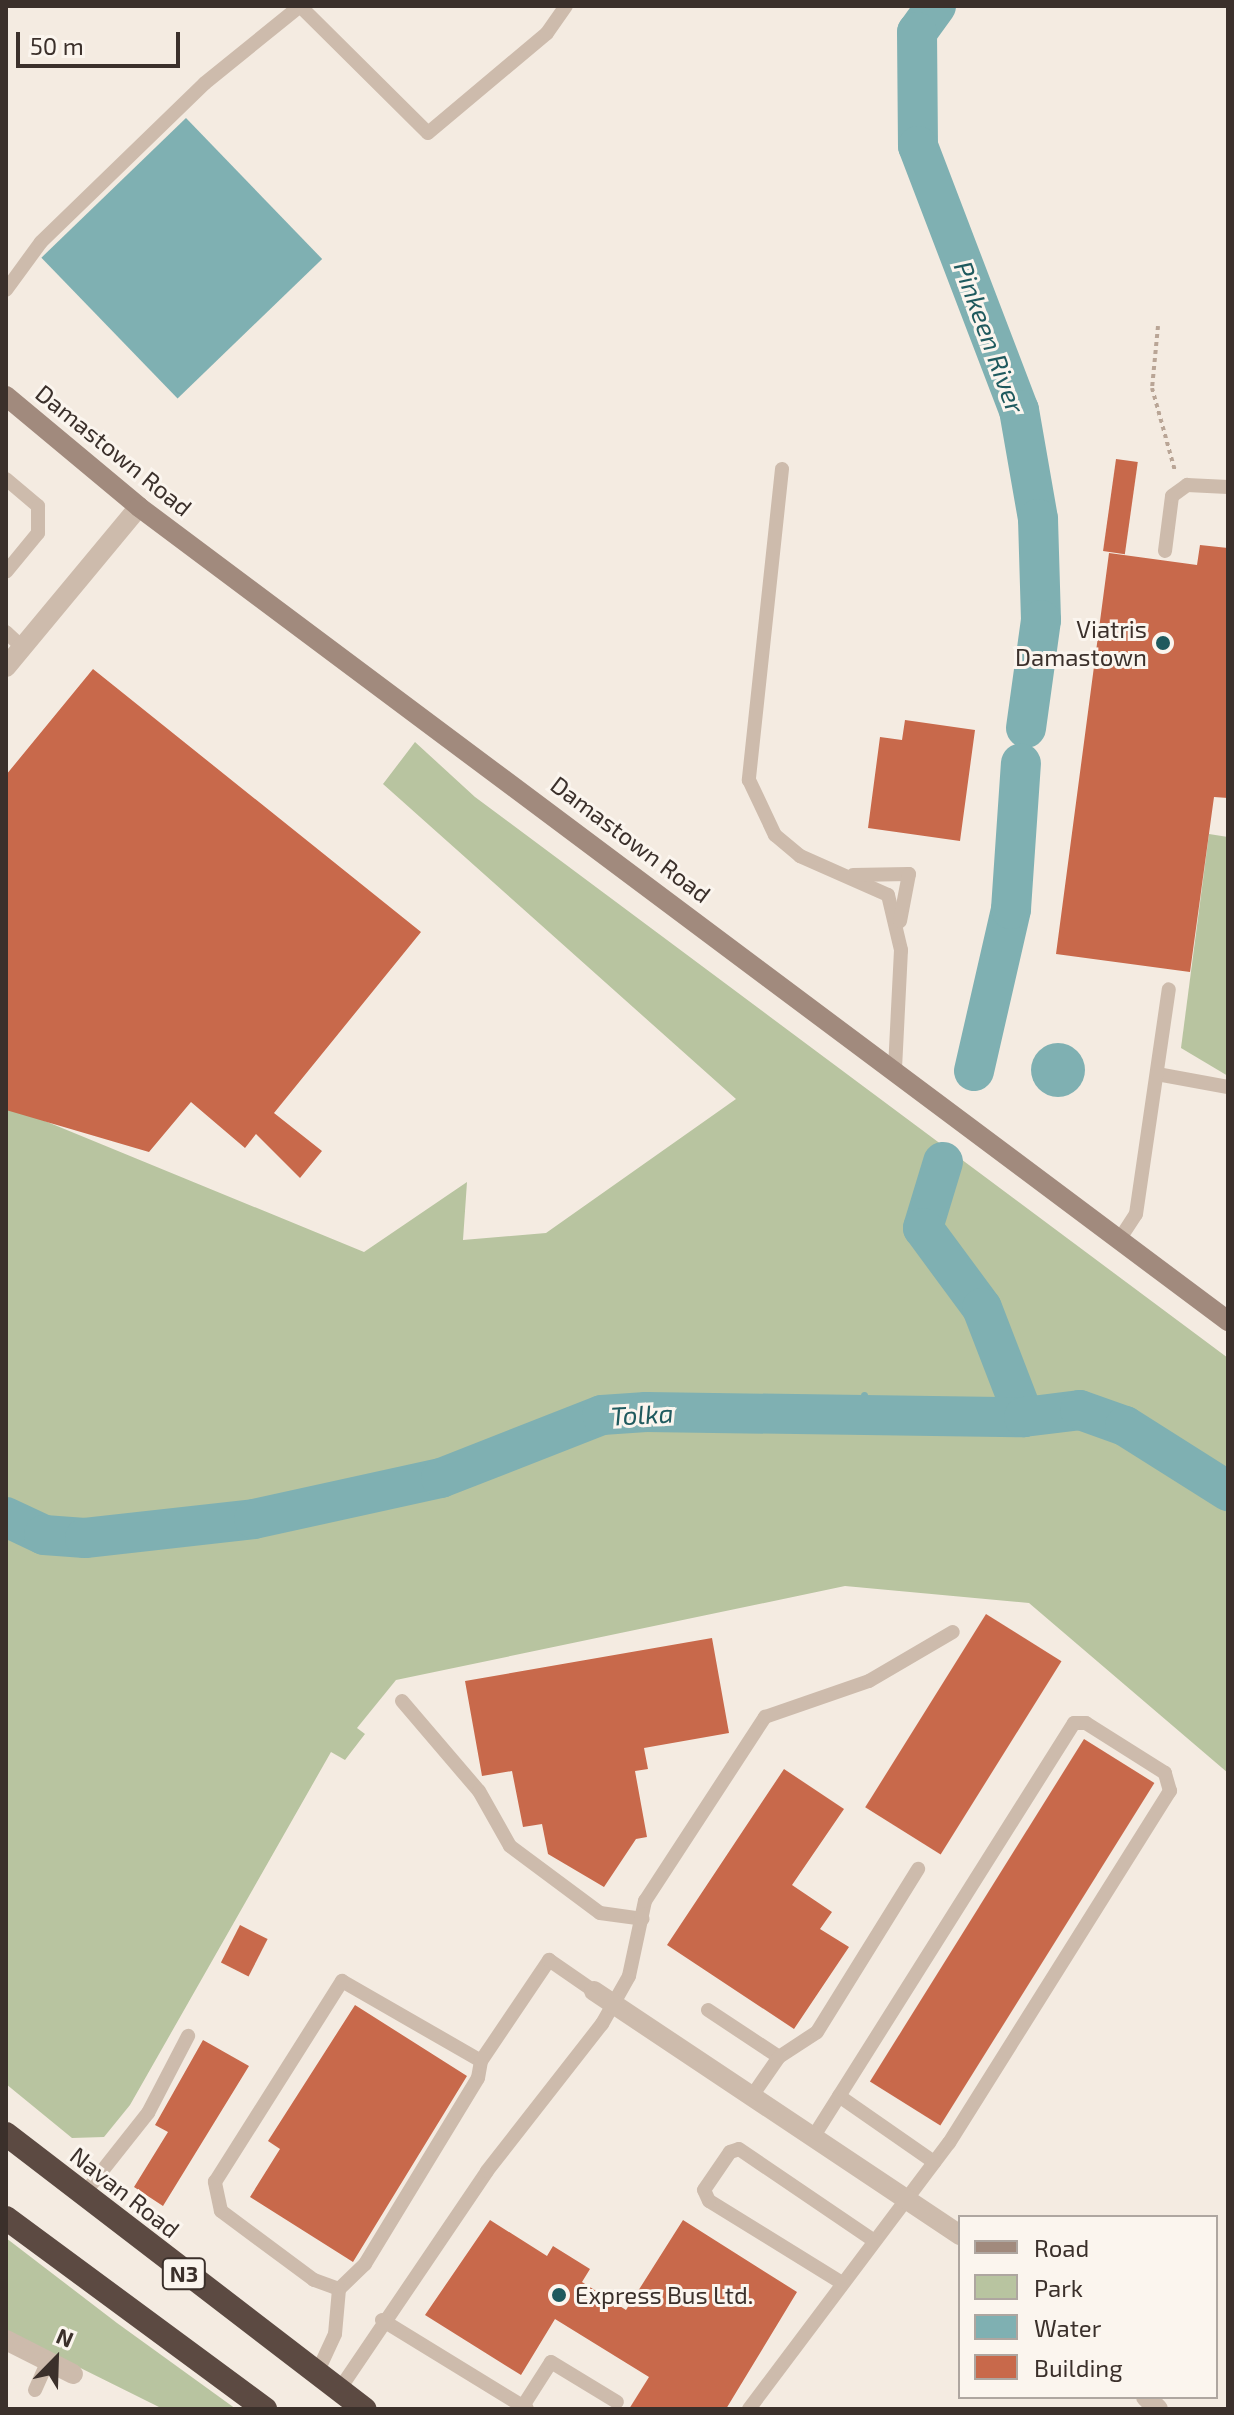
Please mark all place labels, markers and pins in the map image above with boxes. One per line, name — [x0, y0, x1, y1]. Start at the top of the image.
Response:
place label: Viatris Damastown — [1015, 615, 1147, 671]
marker: Viatris Damastown — [1154, 634, 1172, 652]
place label: Express Bus Ltd. — [575, 2281, 753, 2309]
marker: Express Bus Ltd. — [550, 2286, 568, 2304]

